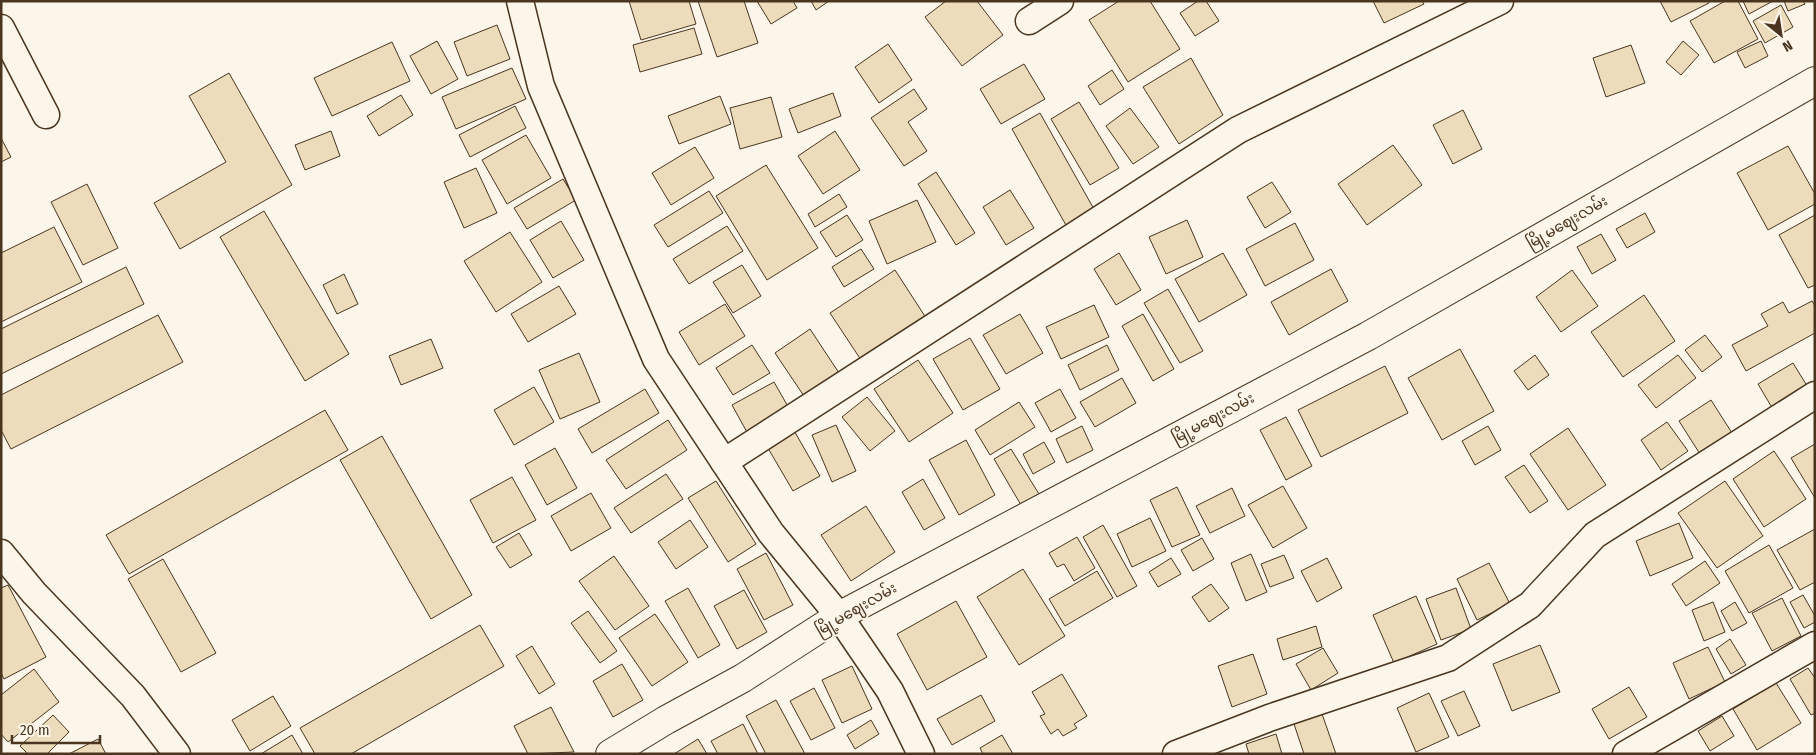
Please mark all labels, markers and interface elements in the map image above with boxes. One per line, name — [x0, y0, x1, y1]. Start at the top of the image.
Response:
north arrow — [1756, 10, 1806, 60]
text: N — [1779, 36, 1795, 55]
street label: မြို့မဈေးလမ်း — [1523, 191, 1612, 255]
street label: မြို့မဈေးလမ်း — [1168, 388, 1259, 450]
street label: မြို့မဈေးလမ်း — [812, 578, 901, 642]
scale bar — [12, 712, 100, 744]
text: 20 m — [20, 721, 50, 739]

